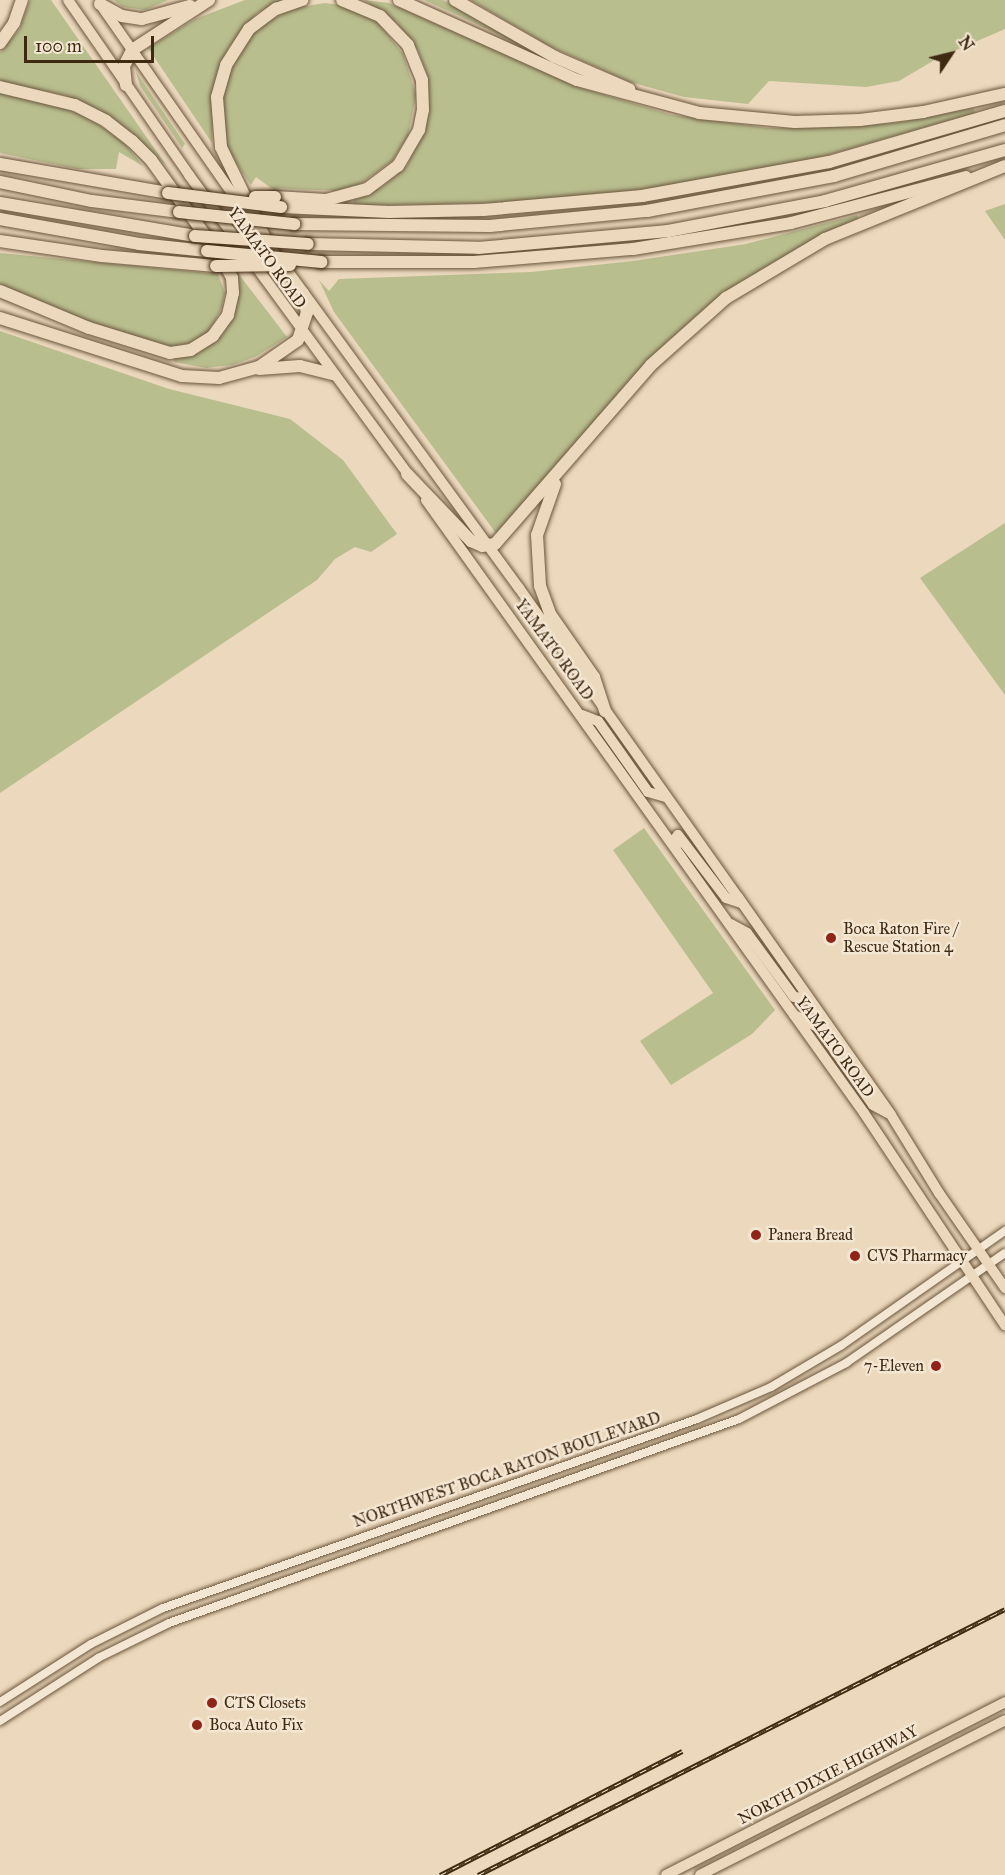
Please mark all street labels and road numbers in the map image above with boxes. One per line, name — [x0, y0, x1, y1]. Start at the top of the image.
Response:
street label: YAMATO ROAD — [224, 204, 310, 312]
street label: YAMATO ROAD — [511, 596, 597, 704]
street label: YAMATO ROAD — [792, 993, 878, 1101]
street label: NORTHWEST BOCA RATON BOULEVARD — [351, 1408, 663, 1532]
street label: NORTH DIXIE HIGHWAY — [735, 1721, 921, 1829]

